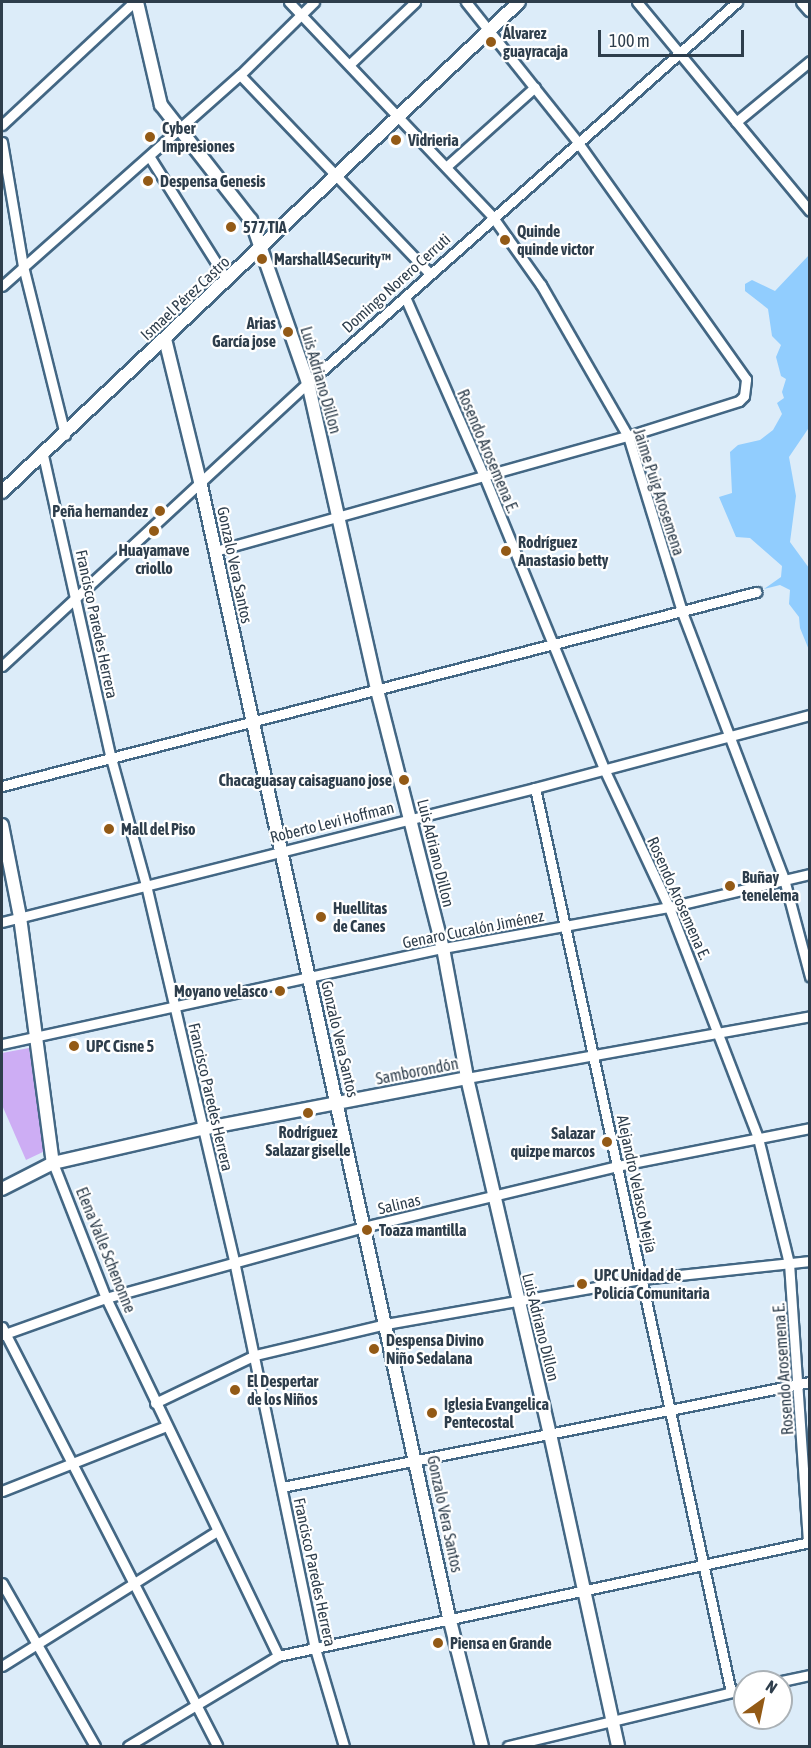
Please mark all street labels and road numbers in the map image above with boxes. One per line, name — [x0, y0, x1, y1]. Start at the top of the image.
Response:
street label: Domingo Norero Cerruti — [338, 229, 454, 337]
street label: Ismael Pérez Castro — [137, 252, 233, 344]
street label: Luis Adriano Dillon — [297, 324, 345, 436]
street label: Rosendo Arosemena E. — [453, 386, 523, 516]
street label: Jaime Puig Arosemena — [629, 426, 689, 558]
street label: Gonzalo Vera Santos — [213, 505, 257, 625]
street label: Francisco Paredes Herrera — [72, 548, 122, 700]
street label: Roberto Levi Hoffman — [268, 797, 396, 847]
street label: Luis Adriano Dillon — [413, 797, 459, 909]
street label: Rosendo Arosemena E. — [643, 834, 715, 962]
street label: Genaro Cucalón Jiménez — [401, 906, 545, 952]
street label: Gonzalo Vera Santos — [317, 979, 363, 1099]
street label: Francisco Paredes Herrera — [185, 1021, 237, 1173]
street label: Samborondón — [374, 1054, 460, 1088]
street label: Alejandro Velasco Mejía — [613, 1113, 661, 1255]
street label: Elena Valle Schenonne — [72, 1184, 140, 1316]
street label: Salinas — [376, 1190, 422, 1218]
street label: Luis Adriano Dillon — [518, 1271, 564, 1383]
street label: Rosendo Arosemena E. — [769, 1302, 797, 1436]
street label: Gonzalo Vera Santos — [423, 1454, 467, 1574]
street label: Francisco Paredes Herrera — [290, 1496, 340, 1648]

